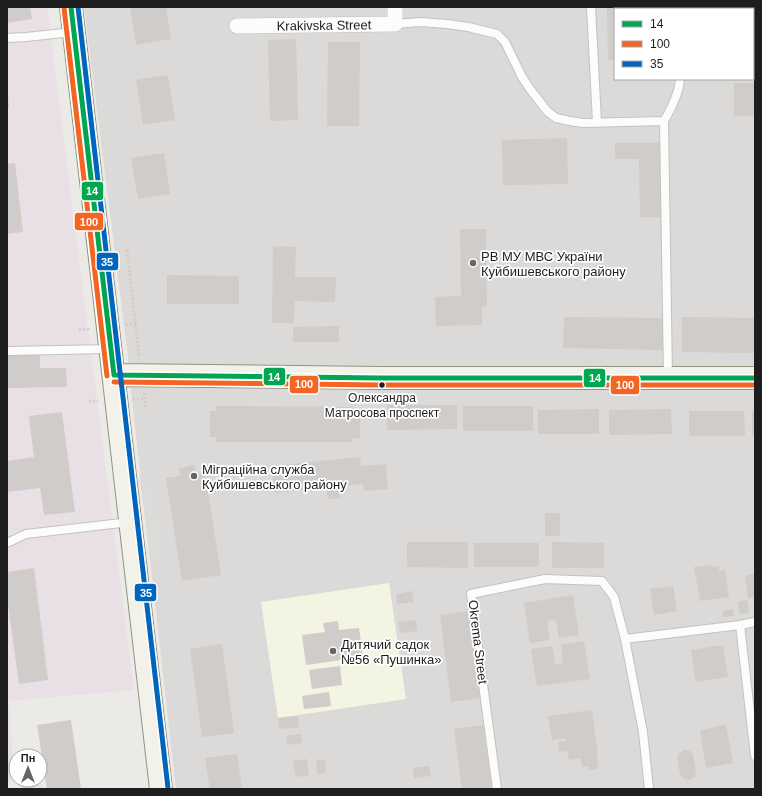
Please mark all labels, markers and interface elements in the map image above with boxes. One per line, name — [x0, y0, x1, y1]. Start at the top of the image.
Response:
legend — [614, 8, 754, 80]
street label: Krakivska Street — [277, 17, 372, 33]
text: 14 — [650, 17, 664, 31]
text: 100 — [650, 37, 670, 51]
text: 35 — [650, 57, 664, 71]
line badge: 14 — [81, 181, 104, 201]
text: 14 — [86, 185, 99, 197]
line badge: 100 — [74, 212, 104, 231]
text: 100 — [80, 216, 98, 228]
place label: РВ МУ МВС України Куйбишевського району — [481, 249, 626, 279]
line badge: 35 — [96, 252, 119, 271]
text: 35 — [101, 256, 113, 268]
marker: РВ МУ МВС України Куйбишевського району — [468, 258, 478, 268]
line badge: 14 — [263, 367, 286, 386]
line badge: 14 — [583, 368, 606, 388]
text: 14 — [268, 371, 281, 383]
text: 14 — [589, 372, 602, 384]
line badge: 100 — [289, 375, 319, 394]
line badge: 100 — [610, 375, 640, 395]
text: 100 — [295, 378, 313, 390]
text: 100 — [616, 379, 634, 391]
marker: Олександра Матросова проспект — [377, 380, 387, 390]
place label: Олександра Матросова проспект — [325, 391, 440, 420]
place label: Міграційна служба Куйбишевського району — [202, 462, 347, 492]
marker: Міграційна служба Куйбишевського району — [189, 471, 199, 481]
line badge: 35 — [134, 583, 157, 602]
text: 35 — [140, 587, 152, 599]
street label: Okrema Street — [465, 599, 491, 685]
place label: Дитячий садок №56 «Пушинка» — [341, 637, 441, 667]
marker: Дитячий садок №56 «Пушинка» — [328, 646, 338, 656]
north arrow — [8, 748, 48, 788]
text: Пн — [21, 752, 35, 764]

